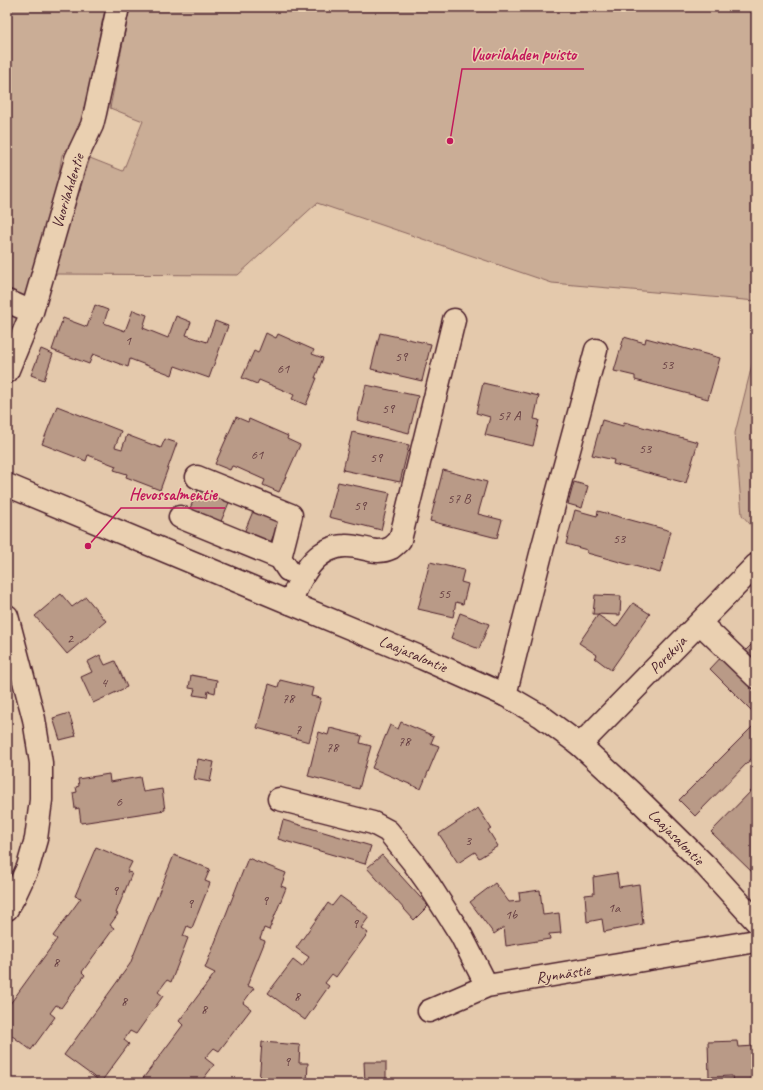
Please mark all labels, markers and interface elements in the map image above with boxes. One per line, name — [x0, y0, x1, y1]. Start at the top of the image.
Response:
callout: Vuorilahden puisto — [462, 40, 584, 69]
text: Vuorilahden puisto — [470, 44, 578, 65]
street label: Vuorilahdentie — [47, 150, 89, 231]
house number: 1 — [125, 332, 132, 349]
house number: 59 — [395, 348, 409, 365]
house number: 53 — [661, 356, 675, 373]
house number: 61 — [277, 360, 290, 377]
house number: 59 — [382, 400, 396, 417]
house number: 57 A — [497, 407, 521, 424]
house number: 53 — [639, 440, 653, 457]
house number: 61 — [251, 446, 264, 463]
house number: 59 — [370, 449, 384, 466]
callout: Hevossalmentie — [121, 479, 225, 508]
text: Hevossalmentie — [129, 484, 218, 505]
house number: 57 B — [447, 490, 472, 507]
house number: 59 — [354, 497, 368, 514]
house number: 53 — [613, 530, 627, 547]
house number: 55 — [438, 585, 451, 602]
house number: 2 — [67, 630, 75, 647]
street label: Laajasalontie — [376, 631, 451, 678]
street label: Porekuja — [645, 631, 692, 678]
house number: 4 — [101, 674, 109, 691]
house number: 78 — [282, 690, 296, 707]
house number: 7 — [295, 721, 302, 738]
house number: 78 — [398, 733, 412, 750]
house number: 78 — [326, 739, 340, 756]
house number: 6 — [116, 793, 123, 810]
street label: Laajasalontie — [644, 805, 710, 871]
house number: 3 — [465, 832, 473, 849]
house number: 9 — [112, 882, 120, 899]
house number: 9 — [262, 892, 270, 909]
house number: 9 — [187, 895, 195, 912]
house number: 1a — [608, 899, 621, 916]
house number: 1b — [505, 906, 518, 923]
house number: 9 — [352, 915, 360, 932]
house number: 8 — [53, 954, 61, 971]
street label: Rynnästie — [534, 960, 593, 988]
house number: 8 — [294, 988, 302, 1005]
house number: 8 — [121, 993, 129, 1010]
house number: 8 — [201, 1001, 209, 1018]
house number: 9 — [284, 1053, 292, 1070]

